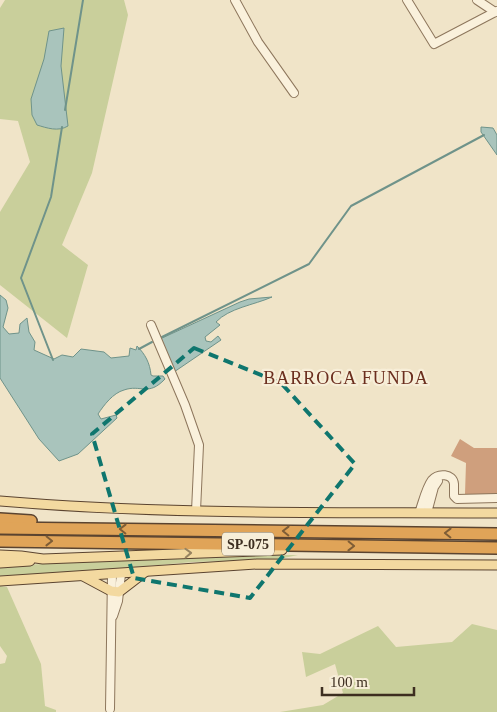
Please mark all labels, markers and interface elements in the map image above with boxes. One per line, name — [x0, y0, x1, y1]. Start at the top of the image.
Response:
district label: BARROCA FUNDA — [263, 368, 429, 388]
one-way arrow — [119, 524, 127, 534]
one-way arrow — [282, 526, 290, 536]
one-way arrow — [444, 528, 452, 539]
road number: SP-075 — [222, 532, 274, 556]
one-way arrow — [45, 536, 53, 546]
one-way arrow — [348, 541, 355, 551]
one-way arrow — [185, 547, 193, 558]
scale bar — [322, 664, 414, 696]
text: 100 m — [330, 674, 368, 690]

